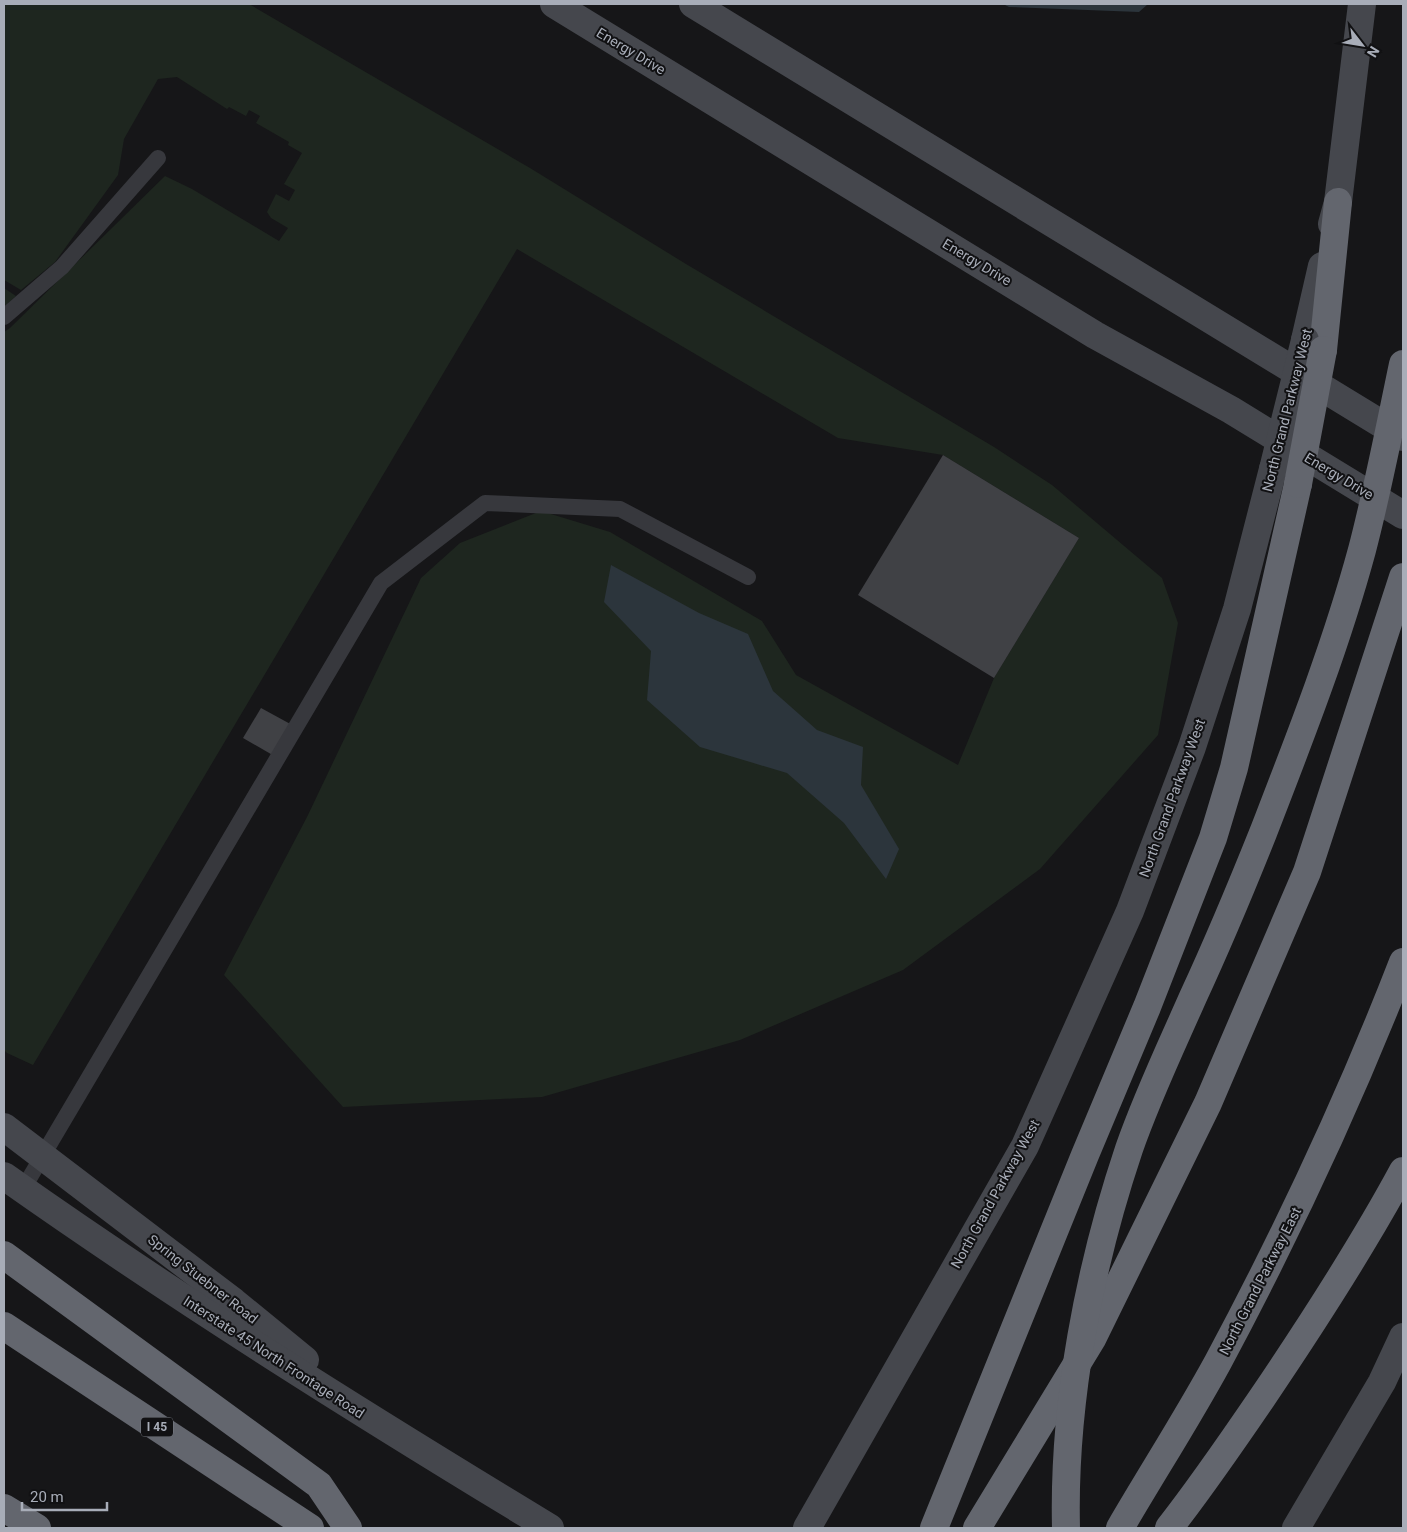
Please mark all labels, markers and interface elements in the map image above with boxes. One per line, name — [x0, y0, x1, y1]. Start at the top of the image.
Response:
north arrow — [1337, 20, 1387, 70]
street label: Energy Drive — [594, 24, 668, 78]
text: N — [1364, 43, 1383, 60]
street label: Energy Drive — [940, 235, 1014, 289]
street label: North Grand Parkway West — [1259, 326, 1315, 493]
street label: Energy Drive — [1302, 449, 1376, 503]
street label: North Grand Parkway West — [1136, 716, 1208, 879]
street label: North Grand Parkway West — [947, 1117, 1043, 1271]
street label: North Grand Parkway East — [1216, 1204, 1304, 1357]
street label: Spring Stuebner Road — [145, 1231, 261, 1327]
street label: Interstate 45 North Frontage Road — [181, 1293, 367, 1421]
road number: I 45 — [141, 1418, 173, 1436]
scale bar — [22, 1480, 108, 1512]
text: 20 m — [30, 1488, 64, 1506]

